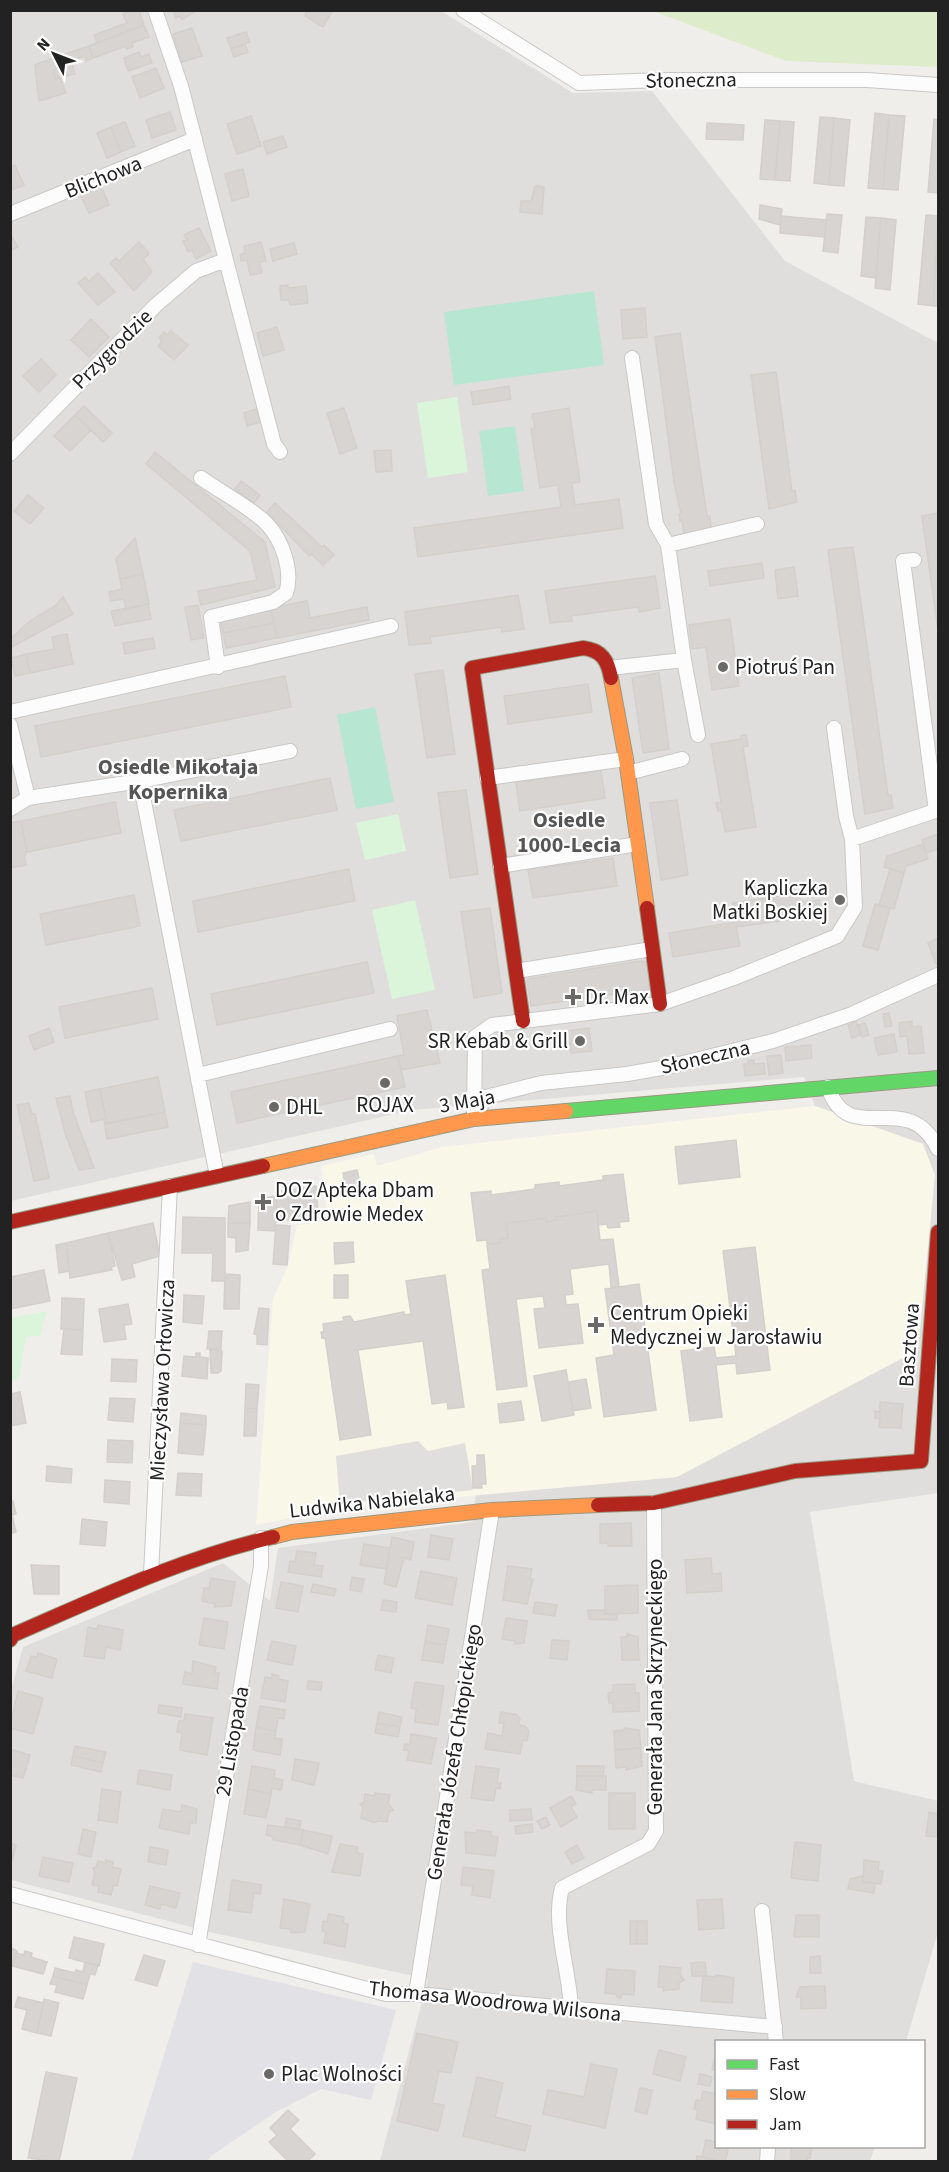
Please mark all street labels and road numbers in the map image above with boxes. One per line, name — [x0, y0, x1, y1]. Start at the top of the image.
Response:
street label: Słoneczna — [645, 64, 737, 96]
street label: Blichowa — [60, 148, 146, 206]
street label: Przygrodzie — [65, 302, 159, 396]
street label: Słoneczna — [657, 1032, 753, 1082]
street label: 3 Maja — [437, 1081, 497, 1121]
street label: Mieczysława Orłowicza — [142, 1278, 182, 1482]
street label: Basztowa — [891, 1302, 927, 1388]
street label: Ludwika Nabielaka — [288, 1478, 456, 1526]
street label: Generała Jana Skrzyneckiego — [640, 1558, 670, 1816]
street label: Generała Józefa Chłopickiego — [419, 1622, 489, 1882]
street label: 29 Listopada — [208, 1684, 256, 1798]
street label: Thomasa Woodrowa Wilsona — [367, 1973, 623, 2029]

